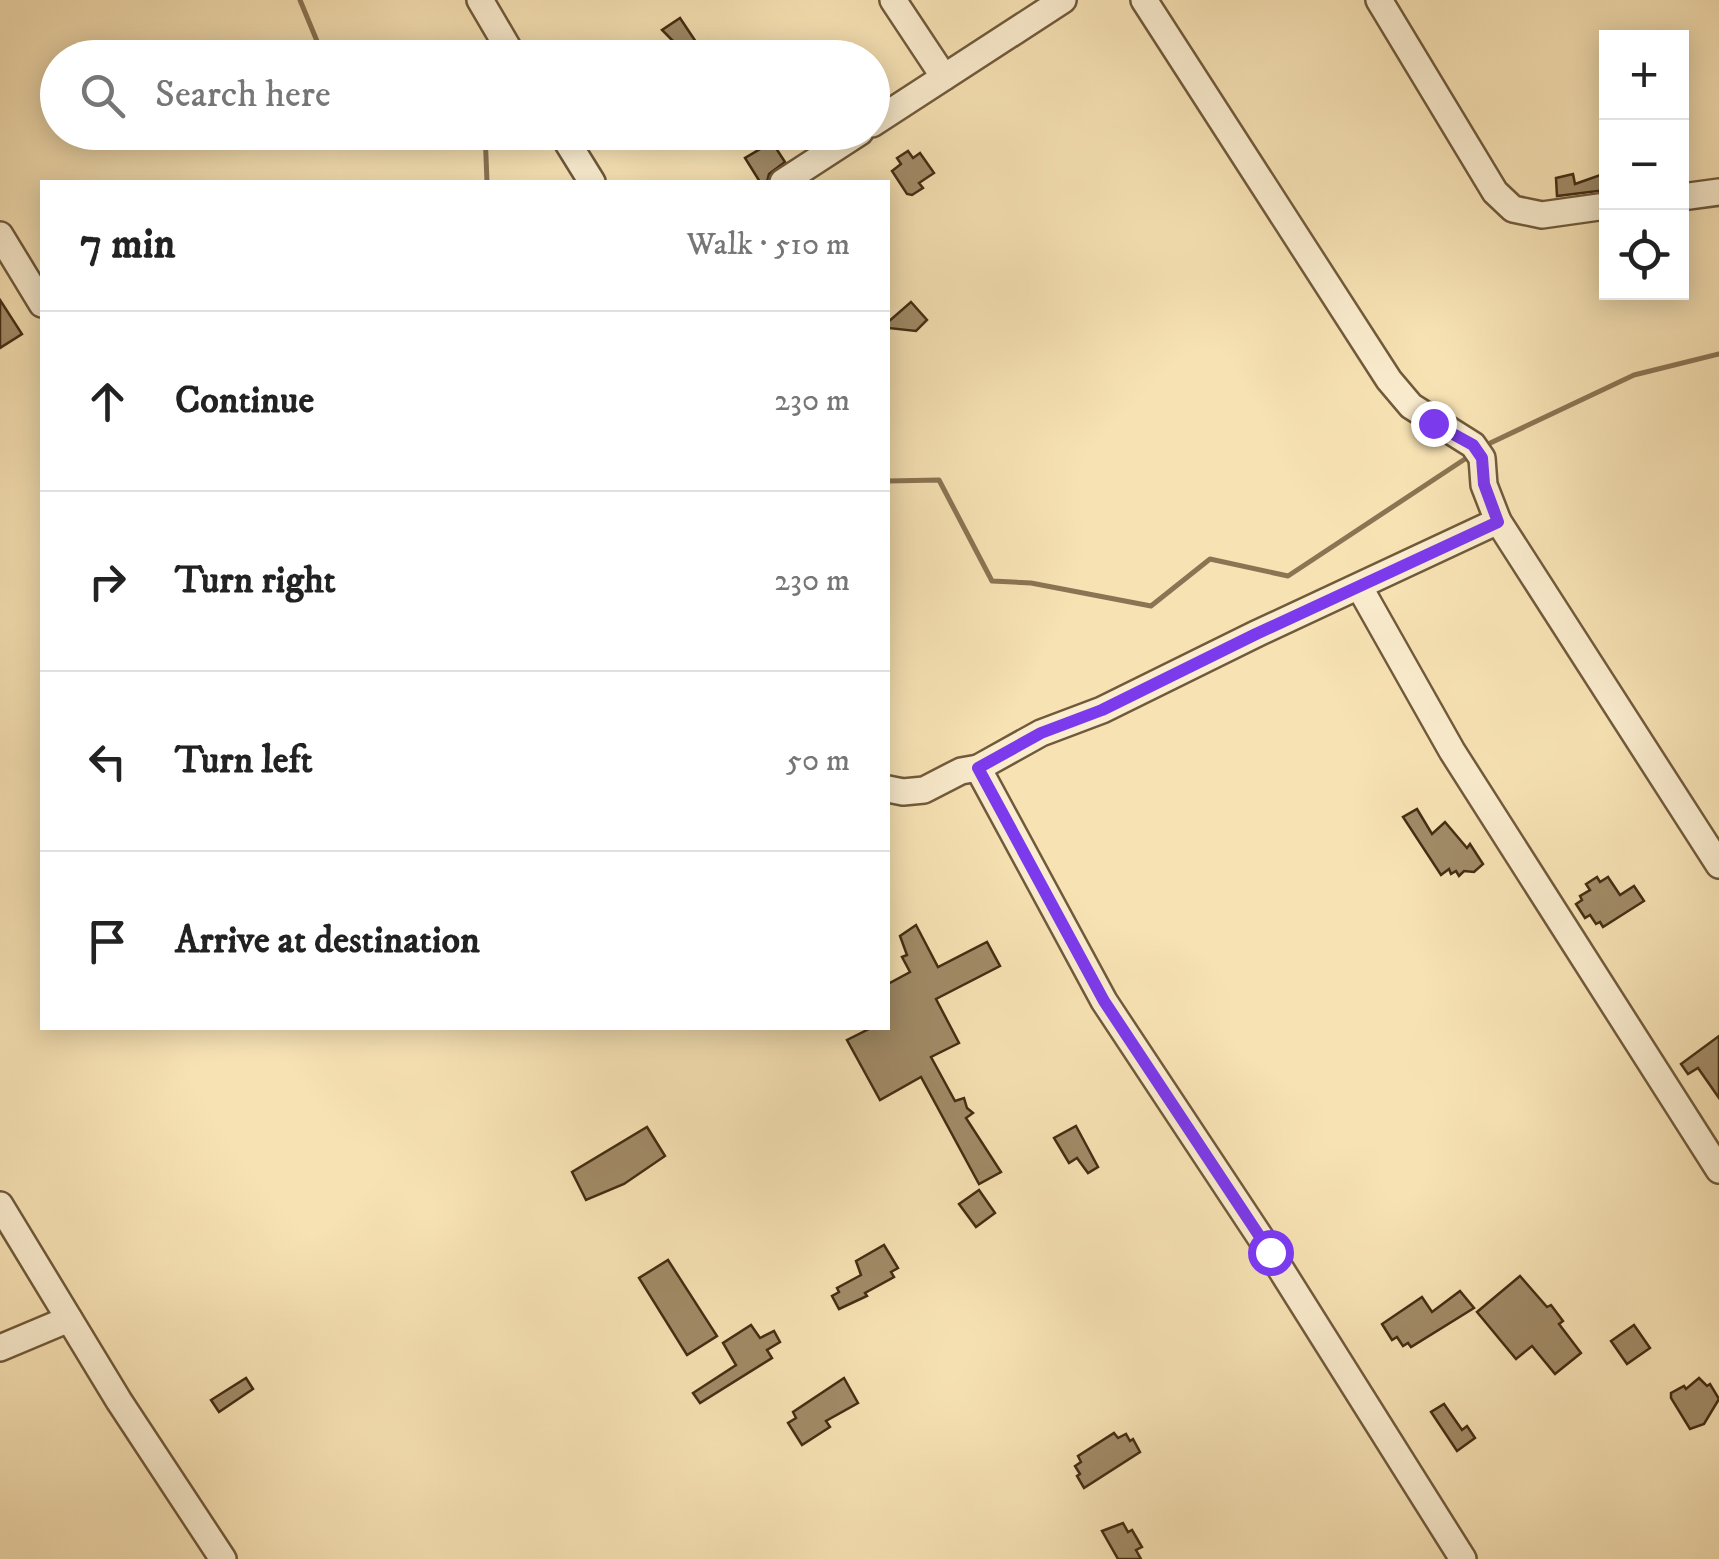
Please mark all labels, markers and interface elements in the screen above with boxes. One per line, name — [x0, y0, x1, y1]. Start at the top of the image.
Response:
map controls — [1599, 30, 1689, 300]
button: + — [1599, 30, 1689, 120]
search box — [40, 40, 890, 150]
icon: search — [75, 68, 130, 123]
text: Search here — [155, 71, 331, 119]
button: − — [1599, 120, 1689, 210]
button: locate — [1599, 210, 1689, 300]
text: 7 min — [80, 219, 175, 271]
text: Walk · 510 m — [686, 225, 850, 265]
icon: ahead — [80, 374, 135, 429]
text: Continue — [175, 377, 314, 425]
text: 230 m — [774, 381, 850, 421]
route end — [1411, 401, 1457, 447]
icon: right — [80, 554, 135, 609]
text: Turn right — [175, 557, 336, 605]
text: 230 m — [774, 561, 850, 601]
icon: left — [80, 734, 135, 789]
text: Turn left — [175, 737, 313, 785]
text: 50 m — [786, 741, 850, 781]
icon: arrive — [80, 914, 135, 969]
text: Arrive at destination — [175, 917, 480, 965]
route start — [1248, 1230, 1294, 1276]

